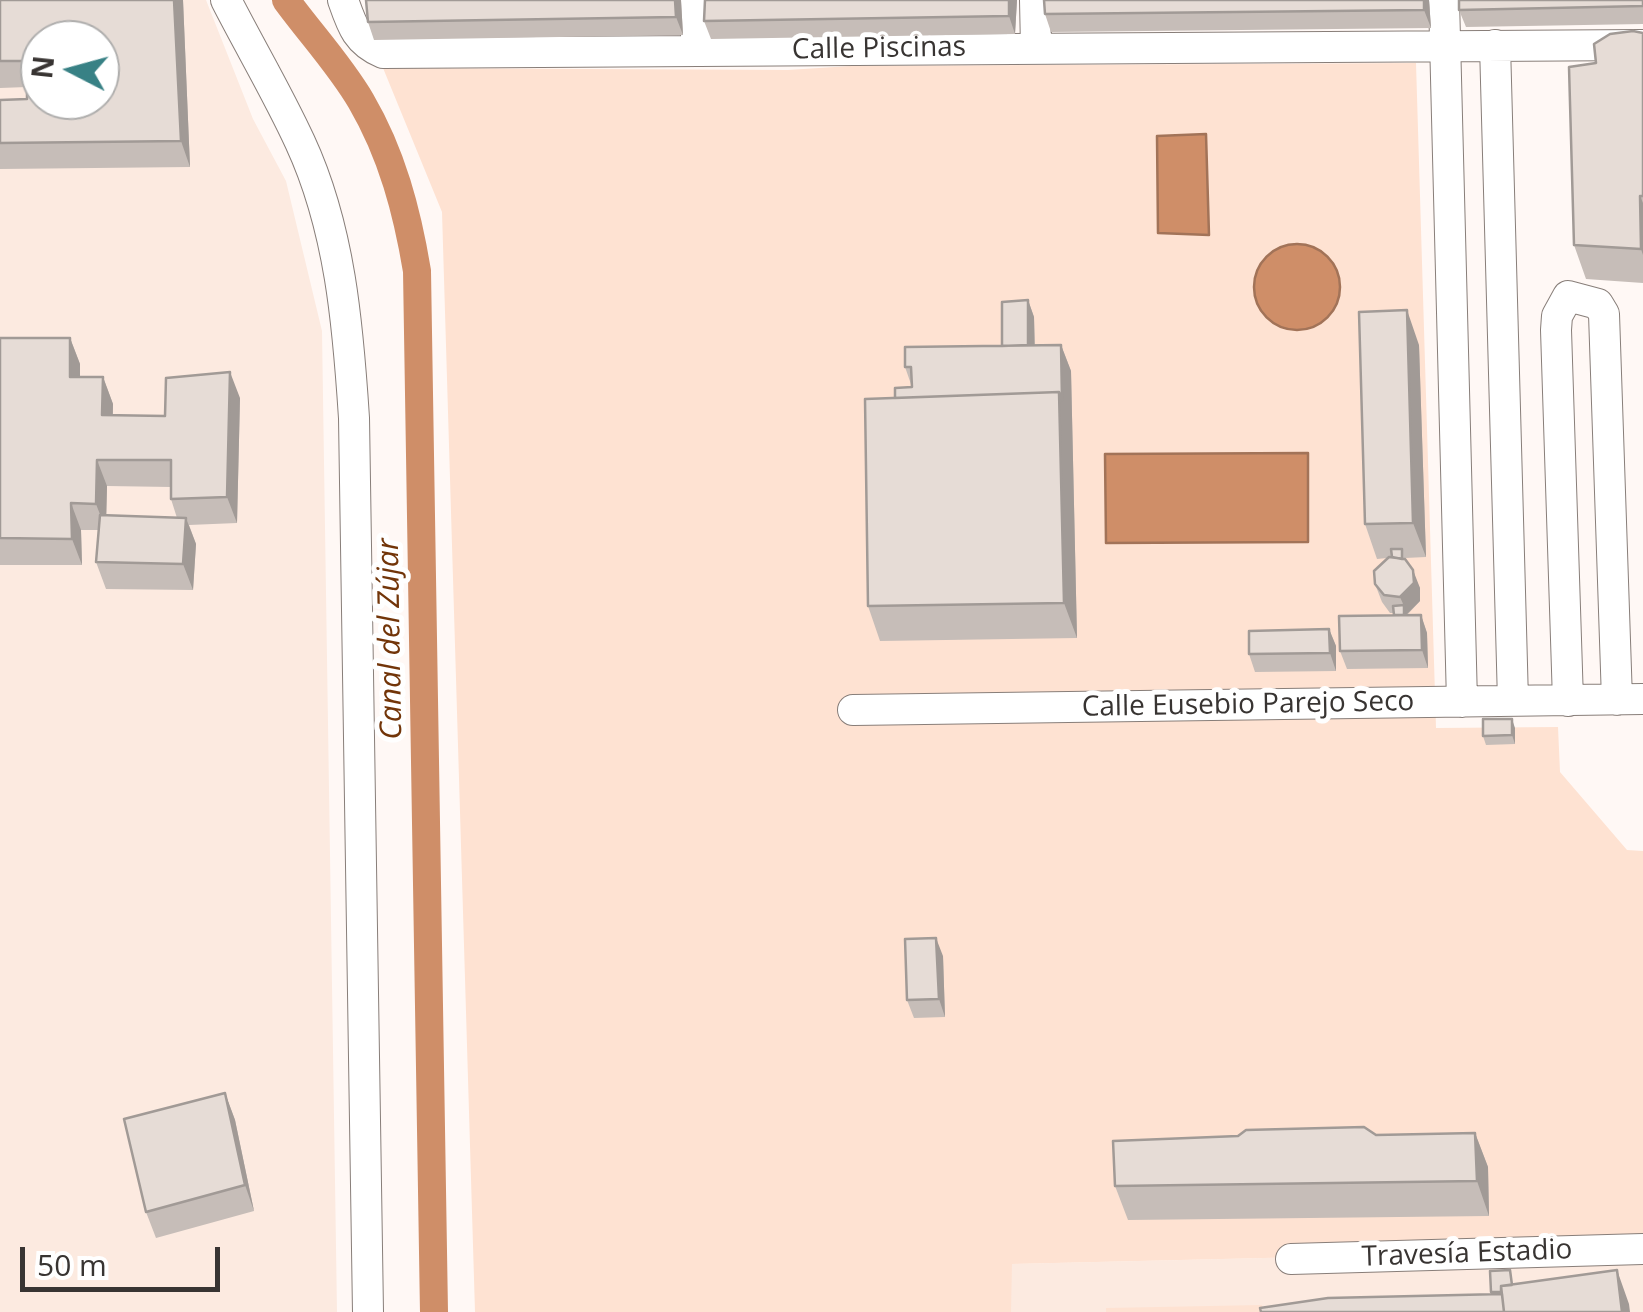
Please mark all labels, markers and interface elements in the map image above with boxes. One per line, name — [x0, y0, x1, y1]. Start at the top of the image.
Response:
north arrow — [20, 20, 120, 120]
street label: Calle Piscinas — [792, 31, 966, 67]
text: N — [22, 54, 62, 80]
water label: Canal del Zújar — [371, 538, 411, 740]
street label: Calle Eusebio Parejo Seco — [1081, 685, 1415, 725]
scale bar — [25, 1227, 225, 1289]
street label: Travesía Estadio — [1361, 1234, 1573, 1274]
text: 50 m — [37, 1244, 107, 1285]

